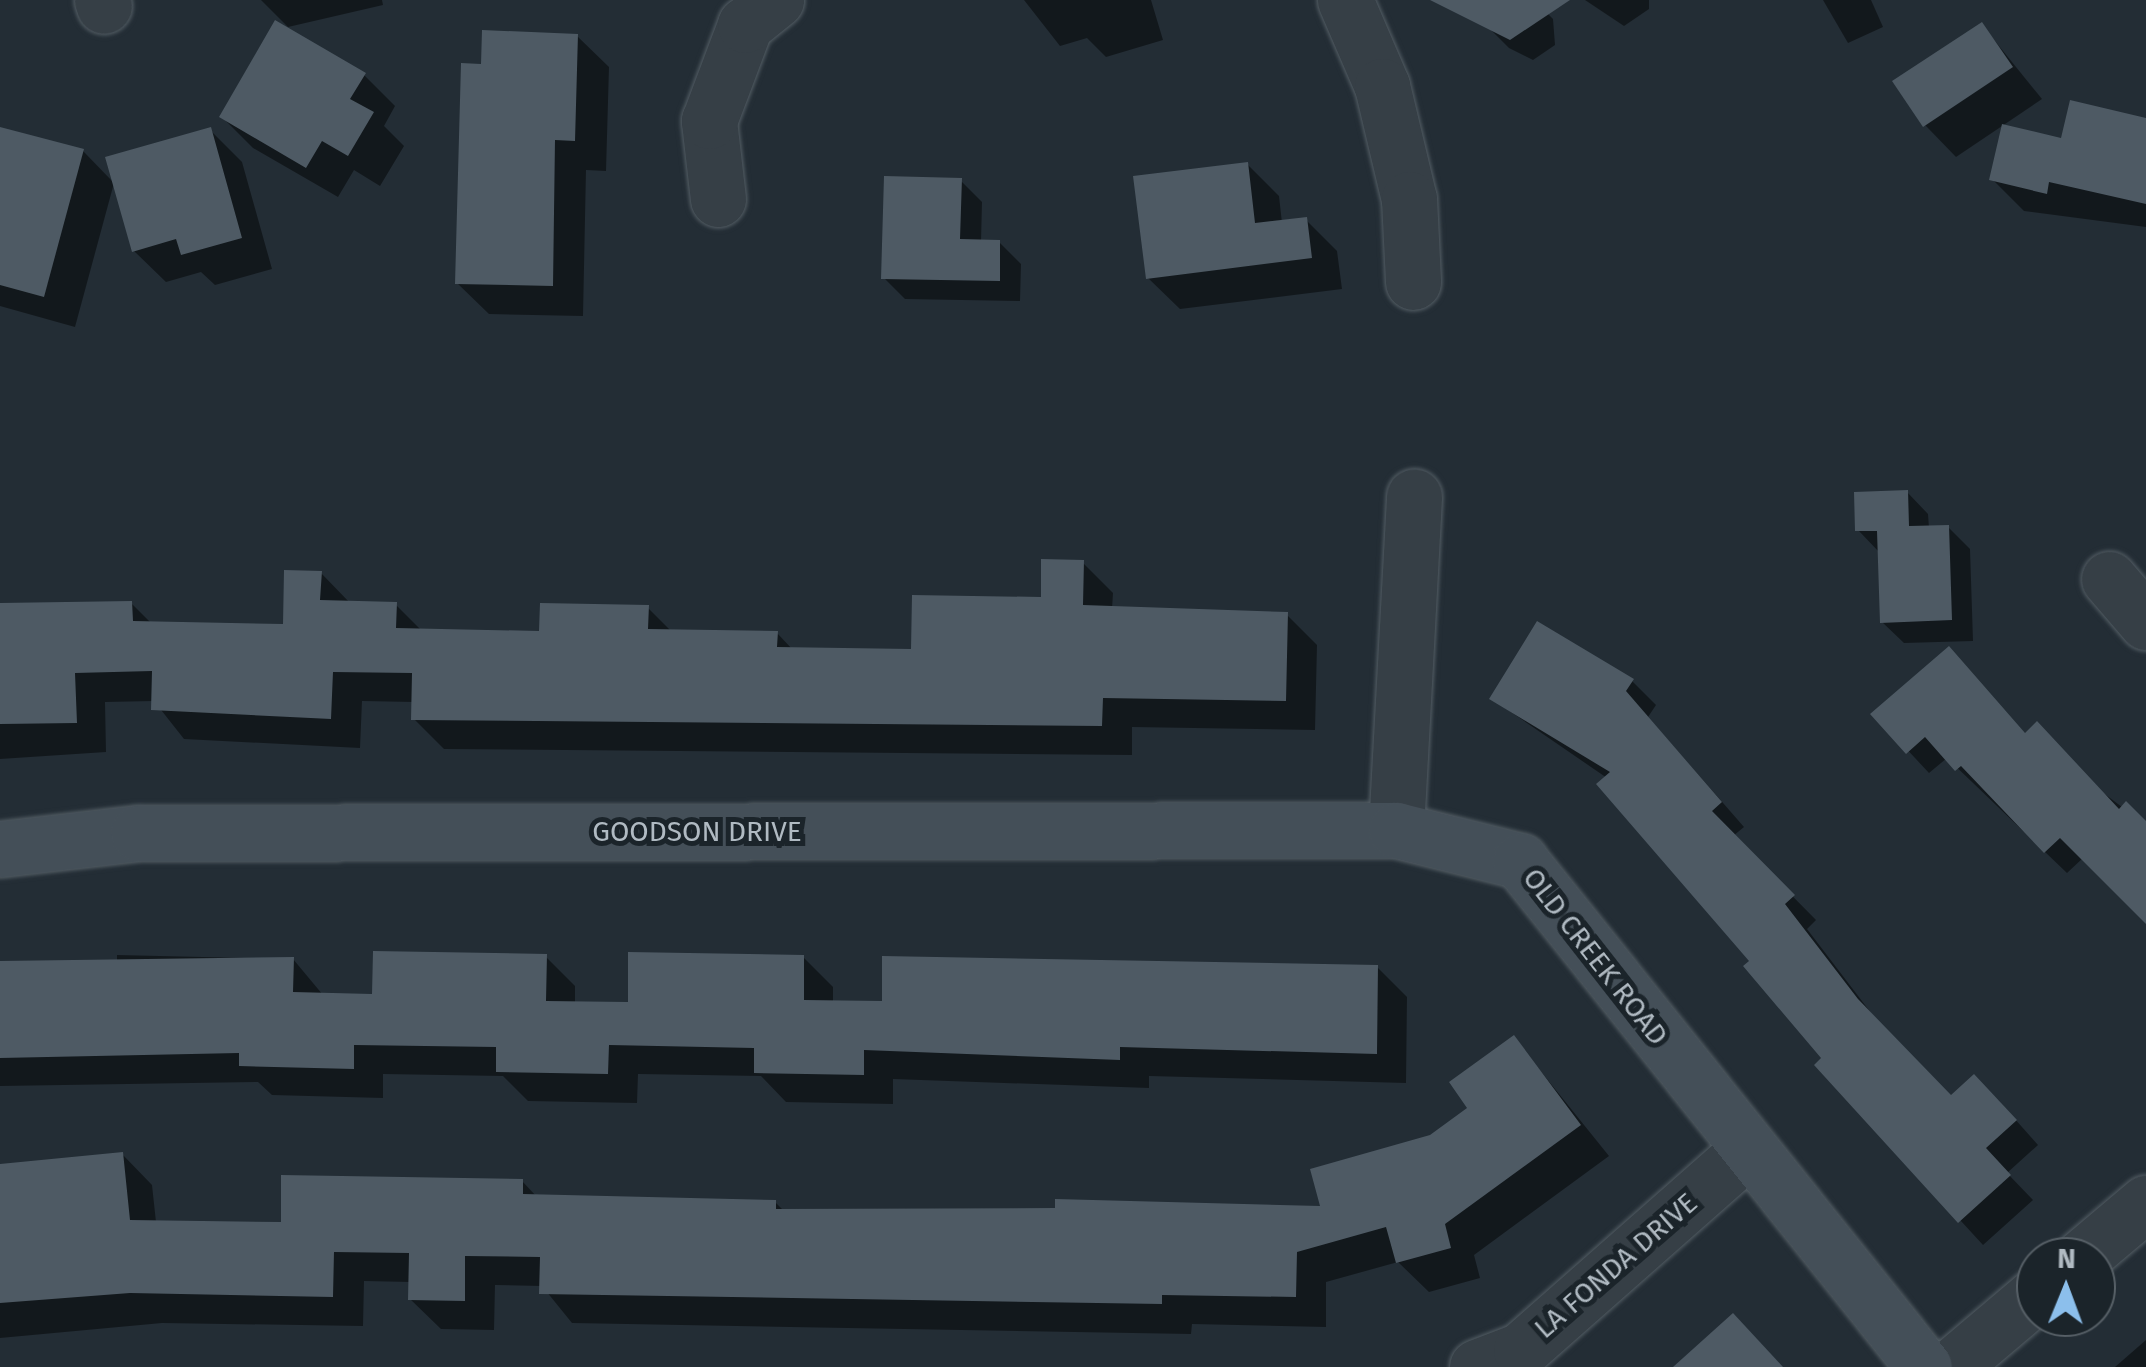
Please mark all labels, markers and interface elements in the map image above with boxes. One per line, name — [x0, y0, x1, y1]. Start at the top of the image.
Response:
street label: GOODSON DRIVE — [592, 815, 802, 849]
street label: OLD CREEK ROAD — [1516, 862, 1674, 1052]
street label: LA FONDA DRIVE — [1528, 1186, 1704, 1346]
north arrow — [2016, 1237, 2116, 1337]
text: N — [2057, 1242, 2076, 1275]

